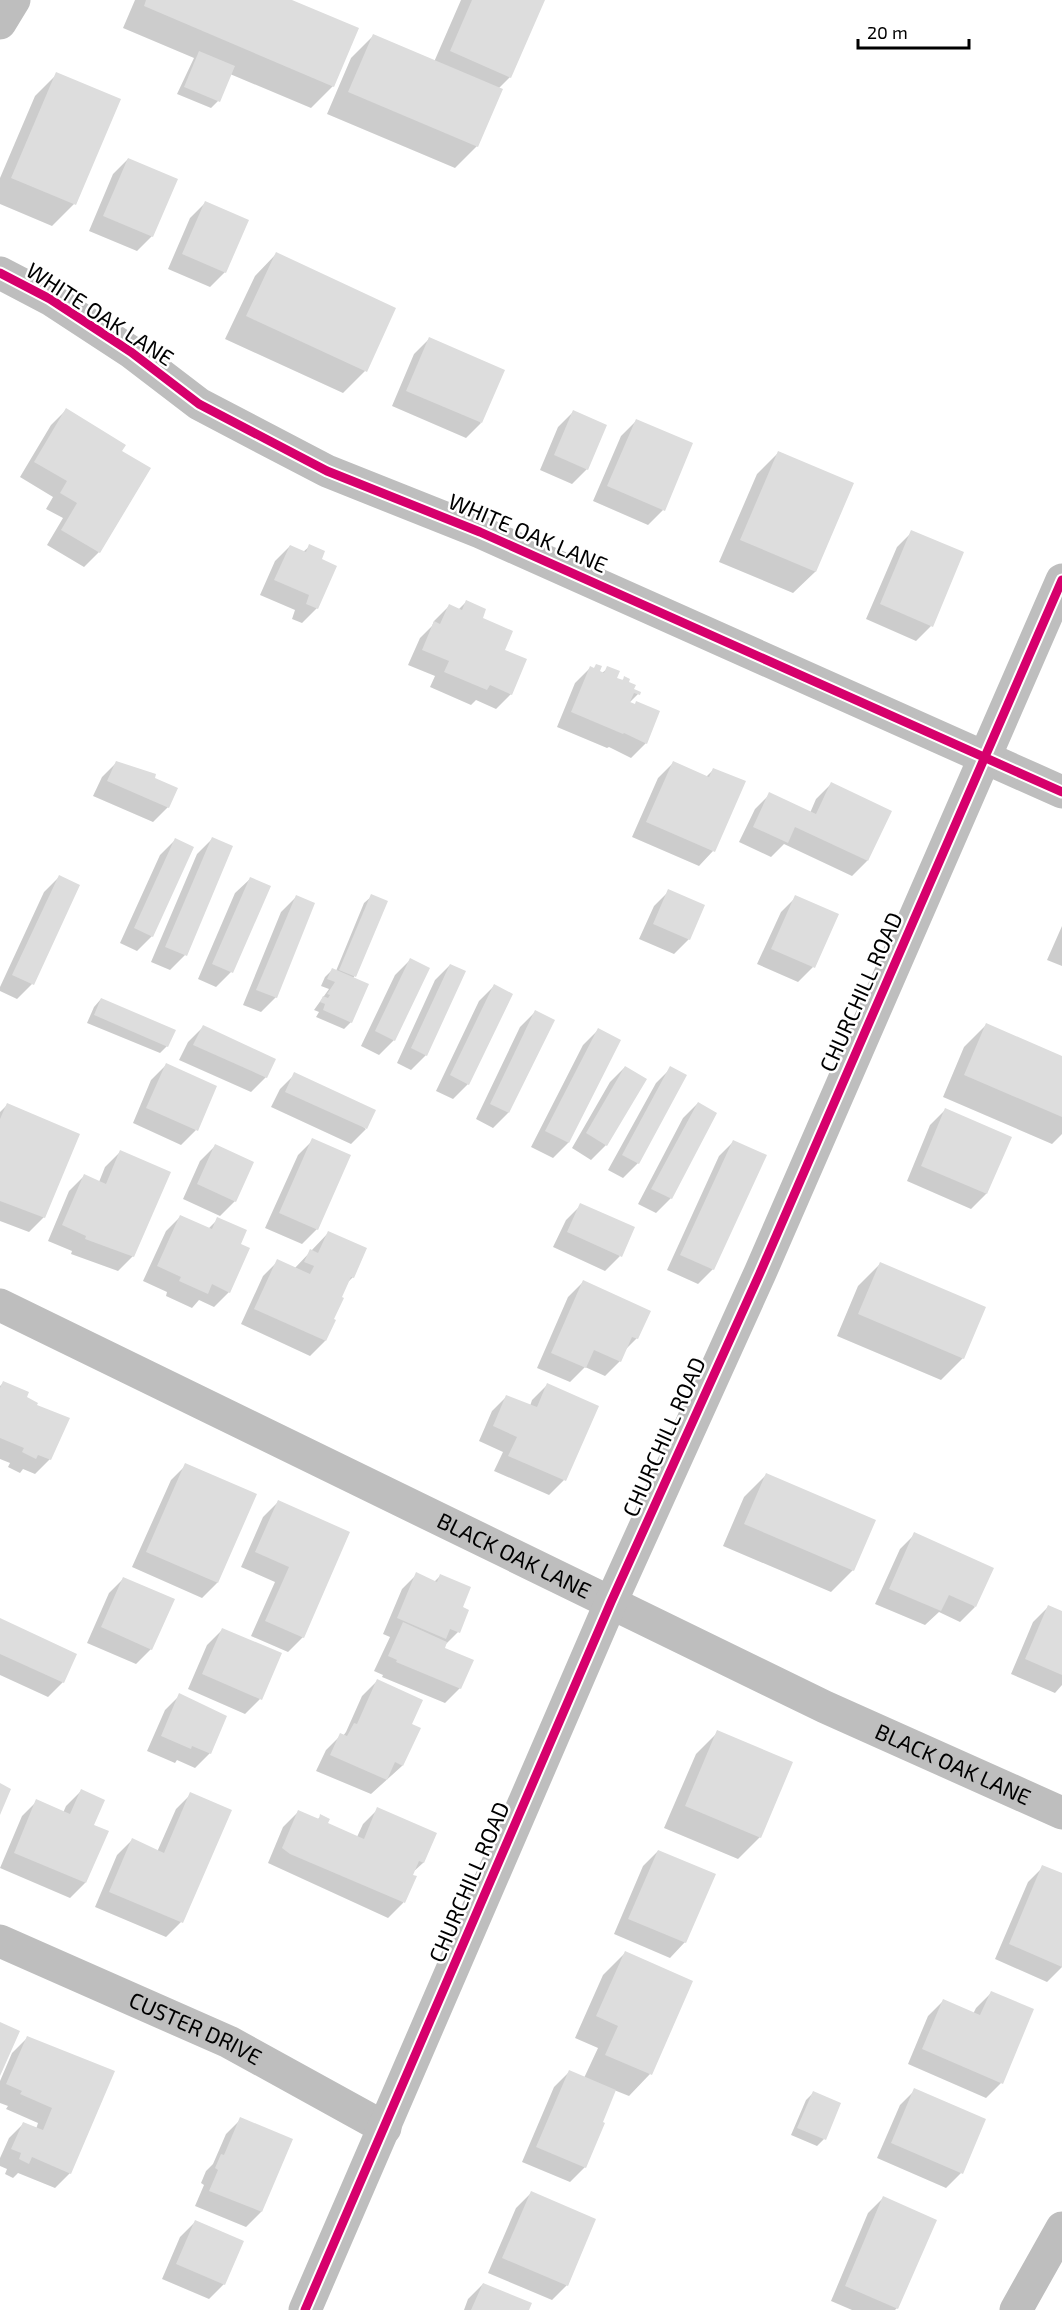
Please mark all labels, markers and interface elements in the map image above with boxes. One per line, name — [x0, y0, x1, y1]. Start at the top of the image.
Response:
scale bar — [858, 12, 969, 50]
text: 20 m — [867, 21, 908, 43]
street label: WHITE OAK LANE — [22, 256, 179, 370]
street label: WHITE OAK LANE — [445, 487, 612, 577]
street label: CHURCHILL ROAD — [813, 908, 907, 1075]
street label: CHURCHILL ROAD — [616, 1353, 710, 1520]
street label: BLACK OAK LANE — [434, 1506, 596, 1603]
street label: BLACK OAK LANE — [872, 1717, 1035, 1809]
street label: CHURCHILL ROAD — [423, 1797, 514, 1966]
street label: CUSTER DRIVE — [126, 1986, 267, 2069]

